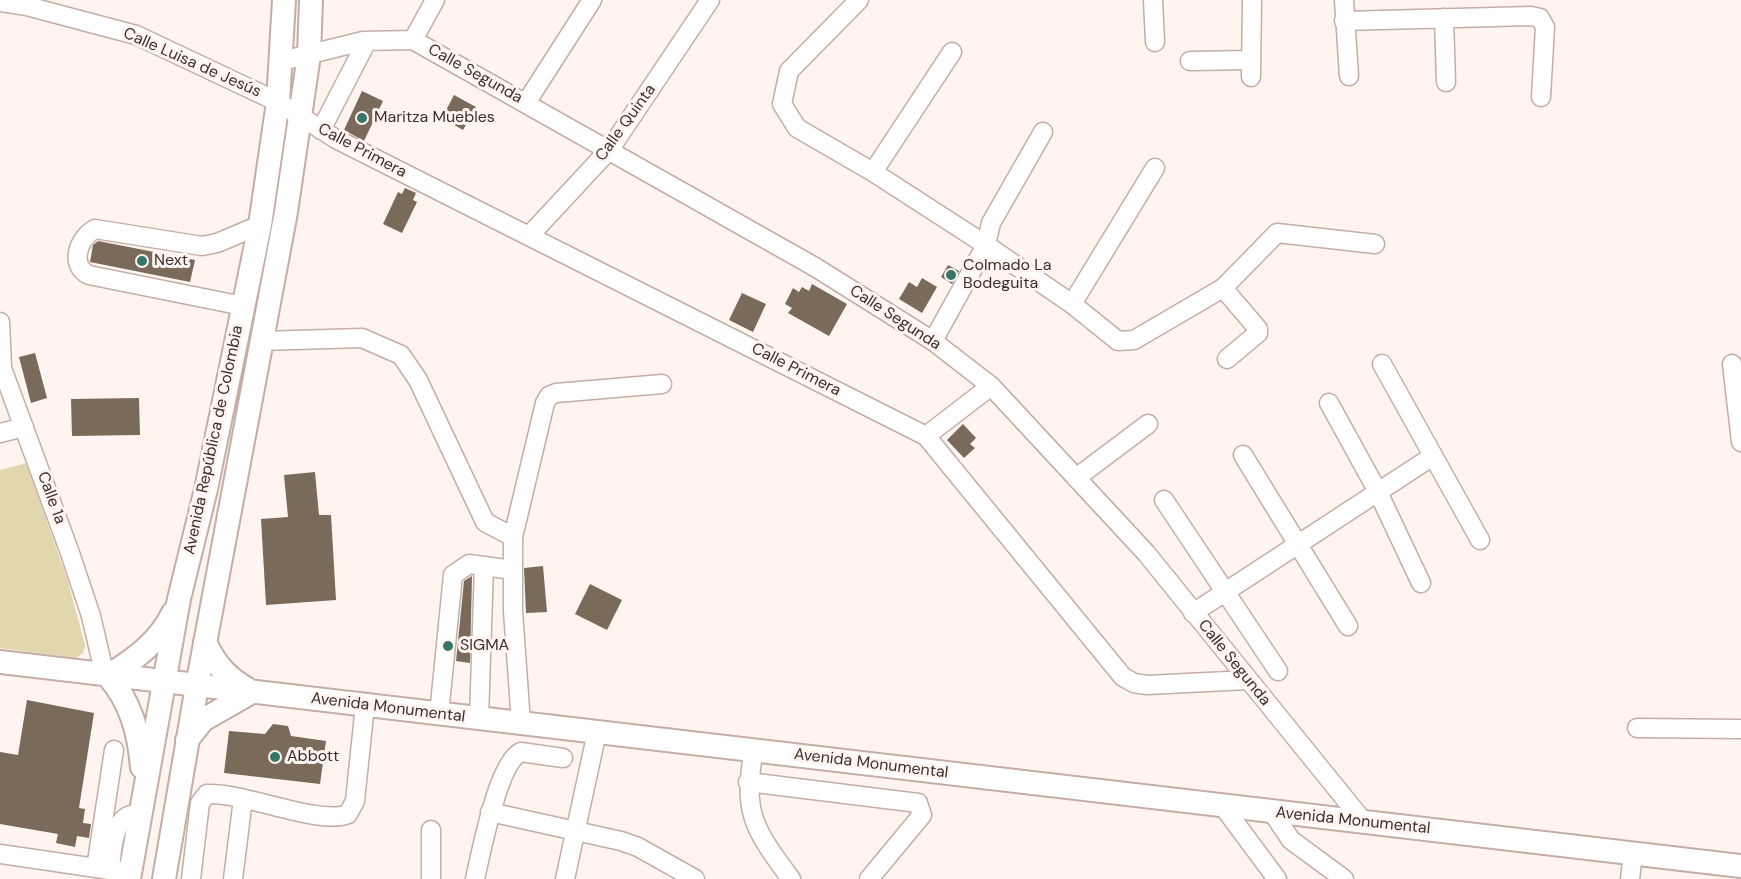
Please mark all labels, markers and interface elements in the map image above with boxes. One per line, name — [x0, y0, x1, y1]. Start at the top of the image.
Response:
street label: Calle Luisa de Jesús — [120, 24, 264, 102]
street label: Calle Segunda — [424, 40, 526, 108]
street label: Calle Quinta — [592, 81, 660, 165]
place label: Maritza Muebles — [374, 108, 495, 128]
marker: Maritza Muebles — [355, 111, 369, 125]
street label: Calle Primera — [314, 120, 410, 182]
place label: Next — [154, 251, 188, 271]
marker: Next — [135, 254, 149, 268]
place label: Colmado La Bodeguita — [963, 256, 1051, 294]
marker: Colmado La Bodeguita — [944, 268, 958, 282]
street label: Calle Segunda — [846, 281, 944, 355]
street label: Avenida República de Colombia — [180, 324, 248, 556]
street label: Calle Primera — [748, 339, 844, 401]
street label: Calle 1a — [33, 469, 69, 527]
street label: Calle Segunda — [1194, 616, 1274, 710]
place label: SIGMA — [460, 636, 509, 656]
marker: SIGMA — [441, 639, 455, 653]
street label: Avenida Monumental — [310, 689, 466, 727]
street label: Avenida Monumental — [793, 745, 949, 783]
place label: Abbott — [287, 747, 339, 767]
marker: Abbott — [268, 750, 282, 764]
street label: Avenida Monumental — [1275, 803, 1431, 839]

